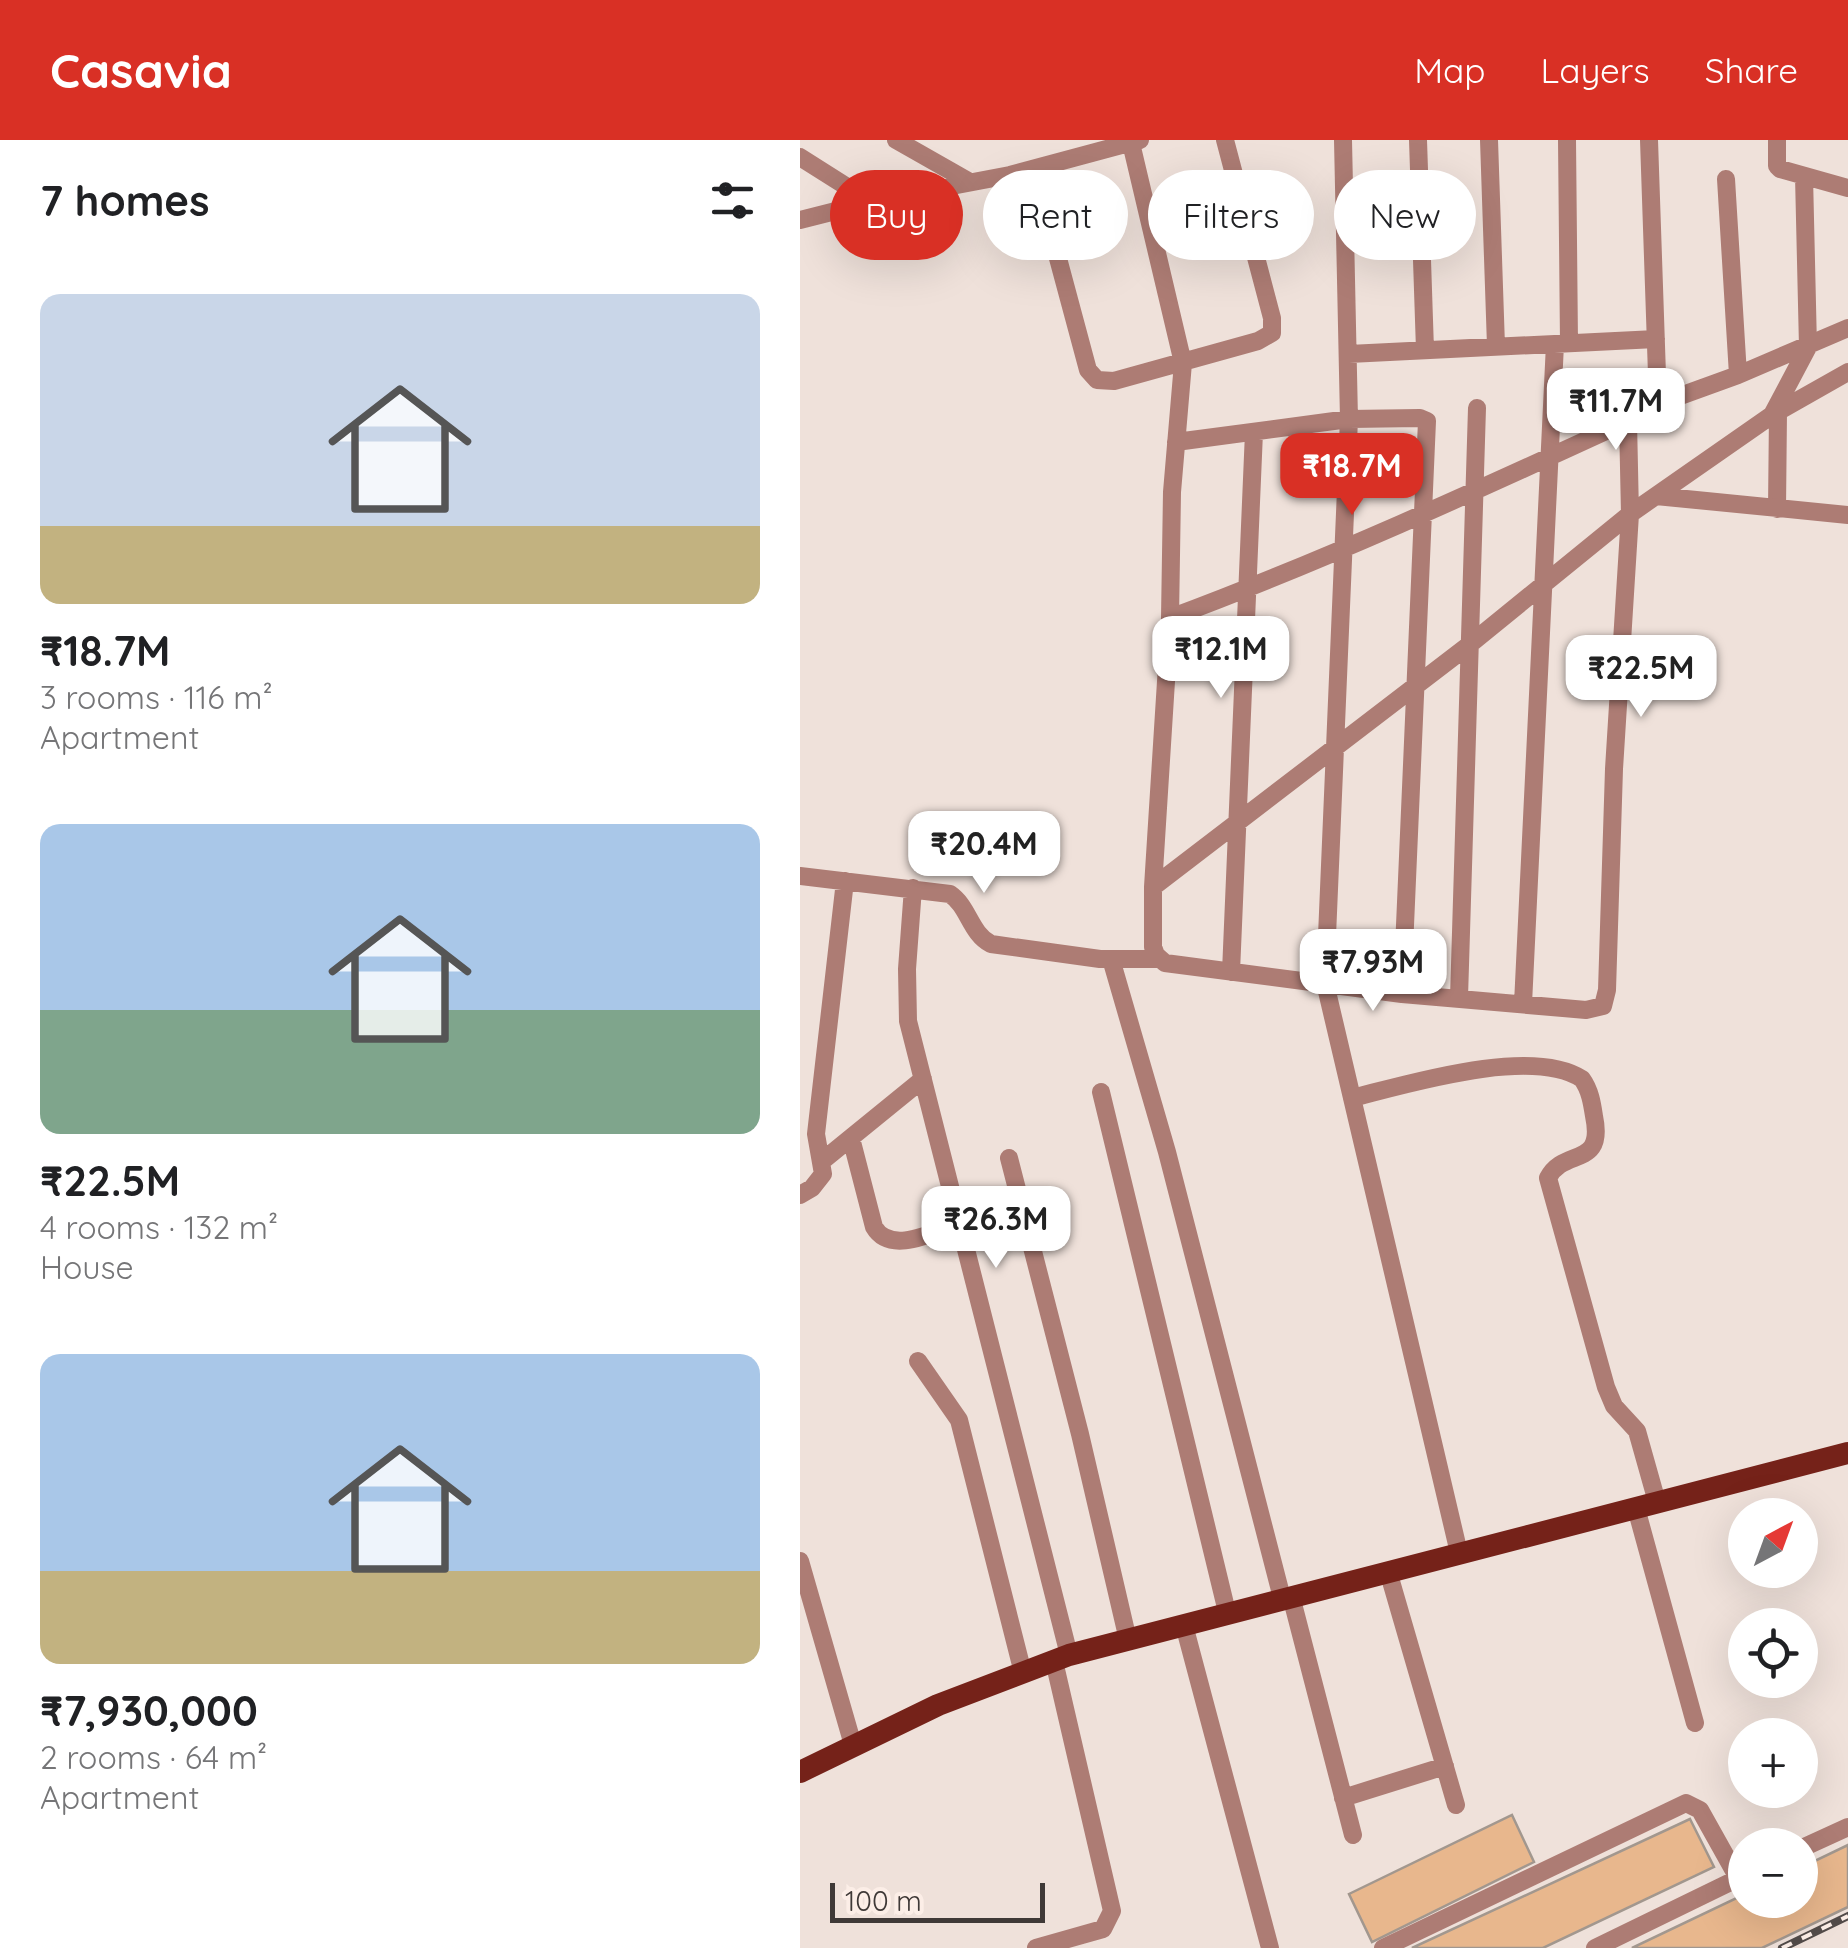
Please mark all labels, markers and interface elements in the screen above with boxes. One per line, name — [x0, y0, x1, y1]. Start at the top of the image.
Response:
text: Casavia — [50, 40, 232, 100]
text: Map — [1414, 48, 1486, 92]
text: Layers — [1541, 48, 1650, 92]
text: Share — [1705, 48, 1798, 92]
chip: Buy — [830, 170, 963, 260]
chip: Rent — [983, 170, 1128, 260]
chip: Filters — [1148, 170, 1314, 260]
chip: New — [1334, 170, 1476, 260]
icon: filters — [705, 173, 760, 228]
text: 7 homes — [40, 174, 209, 227]
icon: home — [310, 359, 490, 539]
pin: ₹11.7M — [1535, 368, 1697, 453]
text: ₹11.7M — [1569, 380, 1663, 420]
pin: ₹18.7M — [1271, 433, 1433, 518]
text: ₹18.7M — [1302, 445, 1402, 485]
pin: ₹12.1M — [1140, 616, 1302, 701]
text: ₹18.7M — [40, 624, 171, 677]
text: ₹12.1M — [1174, 628, 1268, 668]
pin: ₹22.5M — [1560, 635, 1722, 720]
text: ₹22.5M — [1588, 647, 1694, 687]
text: 3 rooms · 116 m² — [40, 677, 273, 717]
text: Apartment — [40, 717, 199, 757]
pin: ₹20.4M — [903, 811, 1065, 896]
text: ₹20.4M — [930, 823, 1038, 863]
icon: home — [310, 889, 490, 1069]
pin: ₹7.93M — [1292, 929, 1454, 1014]
text: ₹7.93M — [1322, 941, 1424, 981]
text: ₹22.5M — [40, 1154, 180, 1207]
pin: ₹26.3M — [915, 1186, 1077, 1271]
text: ₹26.3M — [944, 1198, 1048, 1238]
text: 4 rooms · 132 m² — [40, 1207, 278, 1247]
text: House — [40, 1247, 134, 1287]
icon: home — [310, 1419, 490, 1599]
north arrow — [1728, 1498, 1818, 1588]
map controls — [1728, 1498, 1818, 1918]
button: locate — [1728, 1608, 1818, 1698]
text: ₹7,930,000 — [40, 1684, 258, 1737]
button: + — [1728, 1718, 1818, 1808]
text: 2 rooms · 64 m² — [40, 1737, 267, 1777]
text: Apartment — [40, 1777, 199, 1817]
button: − — [1728, 1828, 1818, 1918]
scale bar — [830, 1878, 1045, 1922]
text: 100 m — [845, 1883, 922, 1918]

